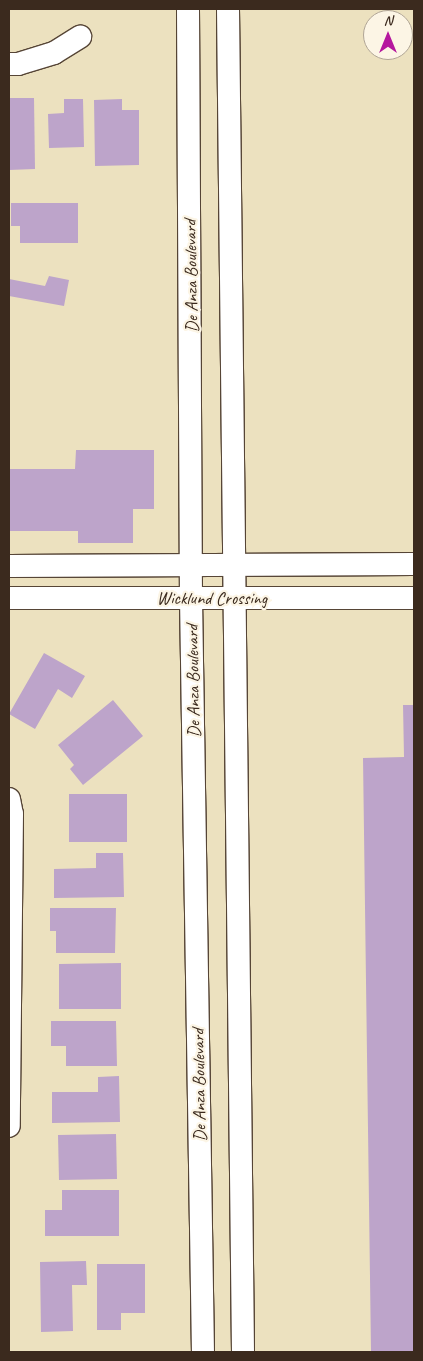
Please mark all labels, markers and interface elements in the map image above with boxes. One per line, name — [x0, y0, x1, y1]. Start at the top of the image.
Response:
north arrow — [363, 10, 413, 60]
text: N — [384, 12, 392, 29]
street label: De Anza Boulevard — [179, 219, 203, 333]
street label: Wicklund Crossing — [157, 587, 267, 609]
street label: De Anza Boulevard — [181, 624, 205, 738]
street label: De Anza Boulevard — [187, 1028, 211, 1142]

